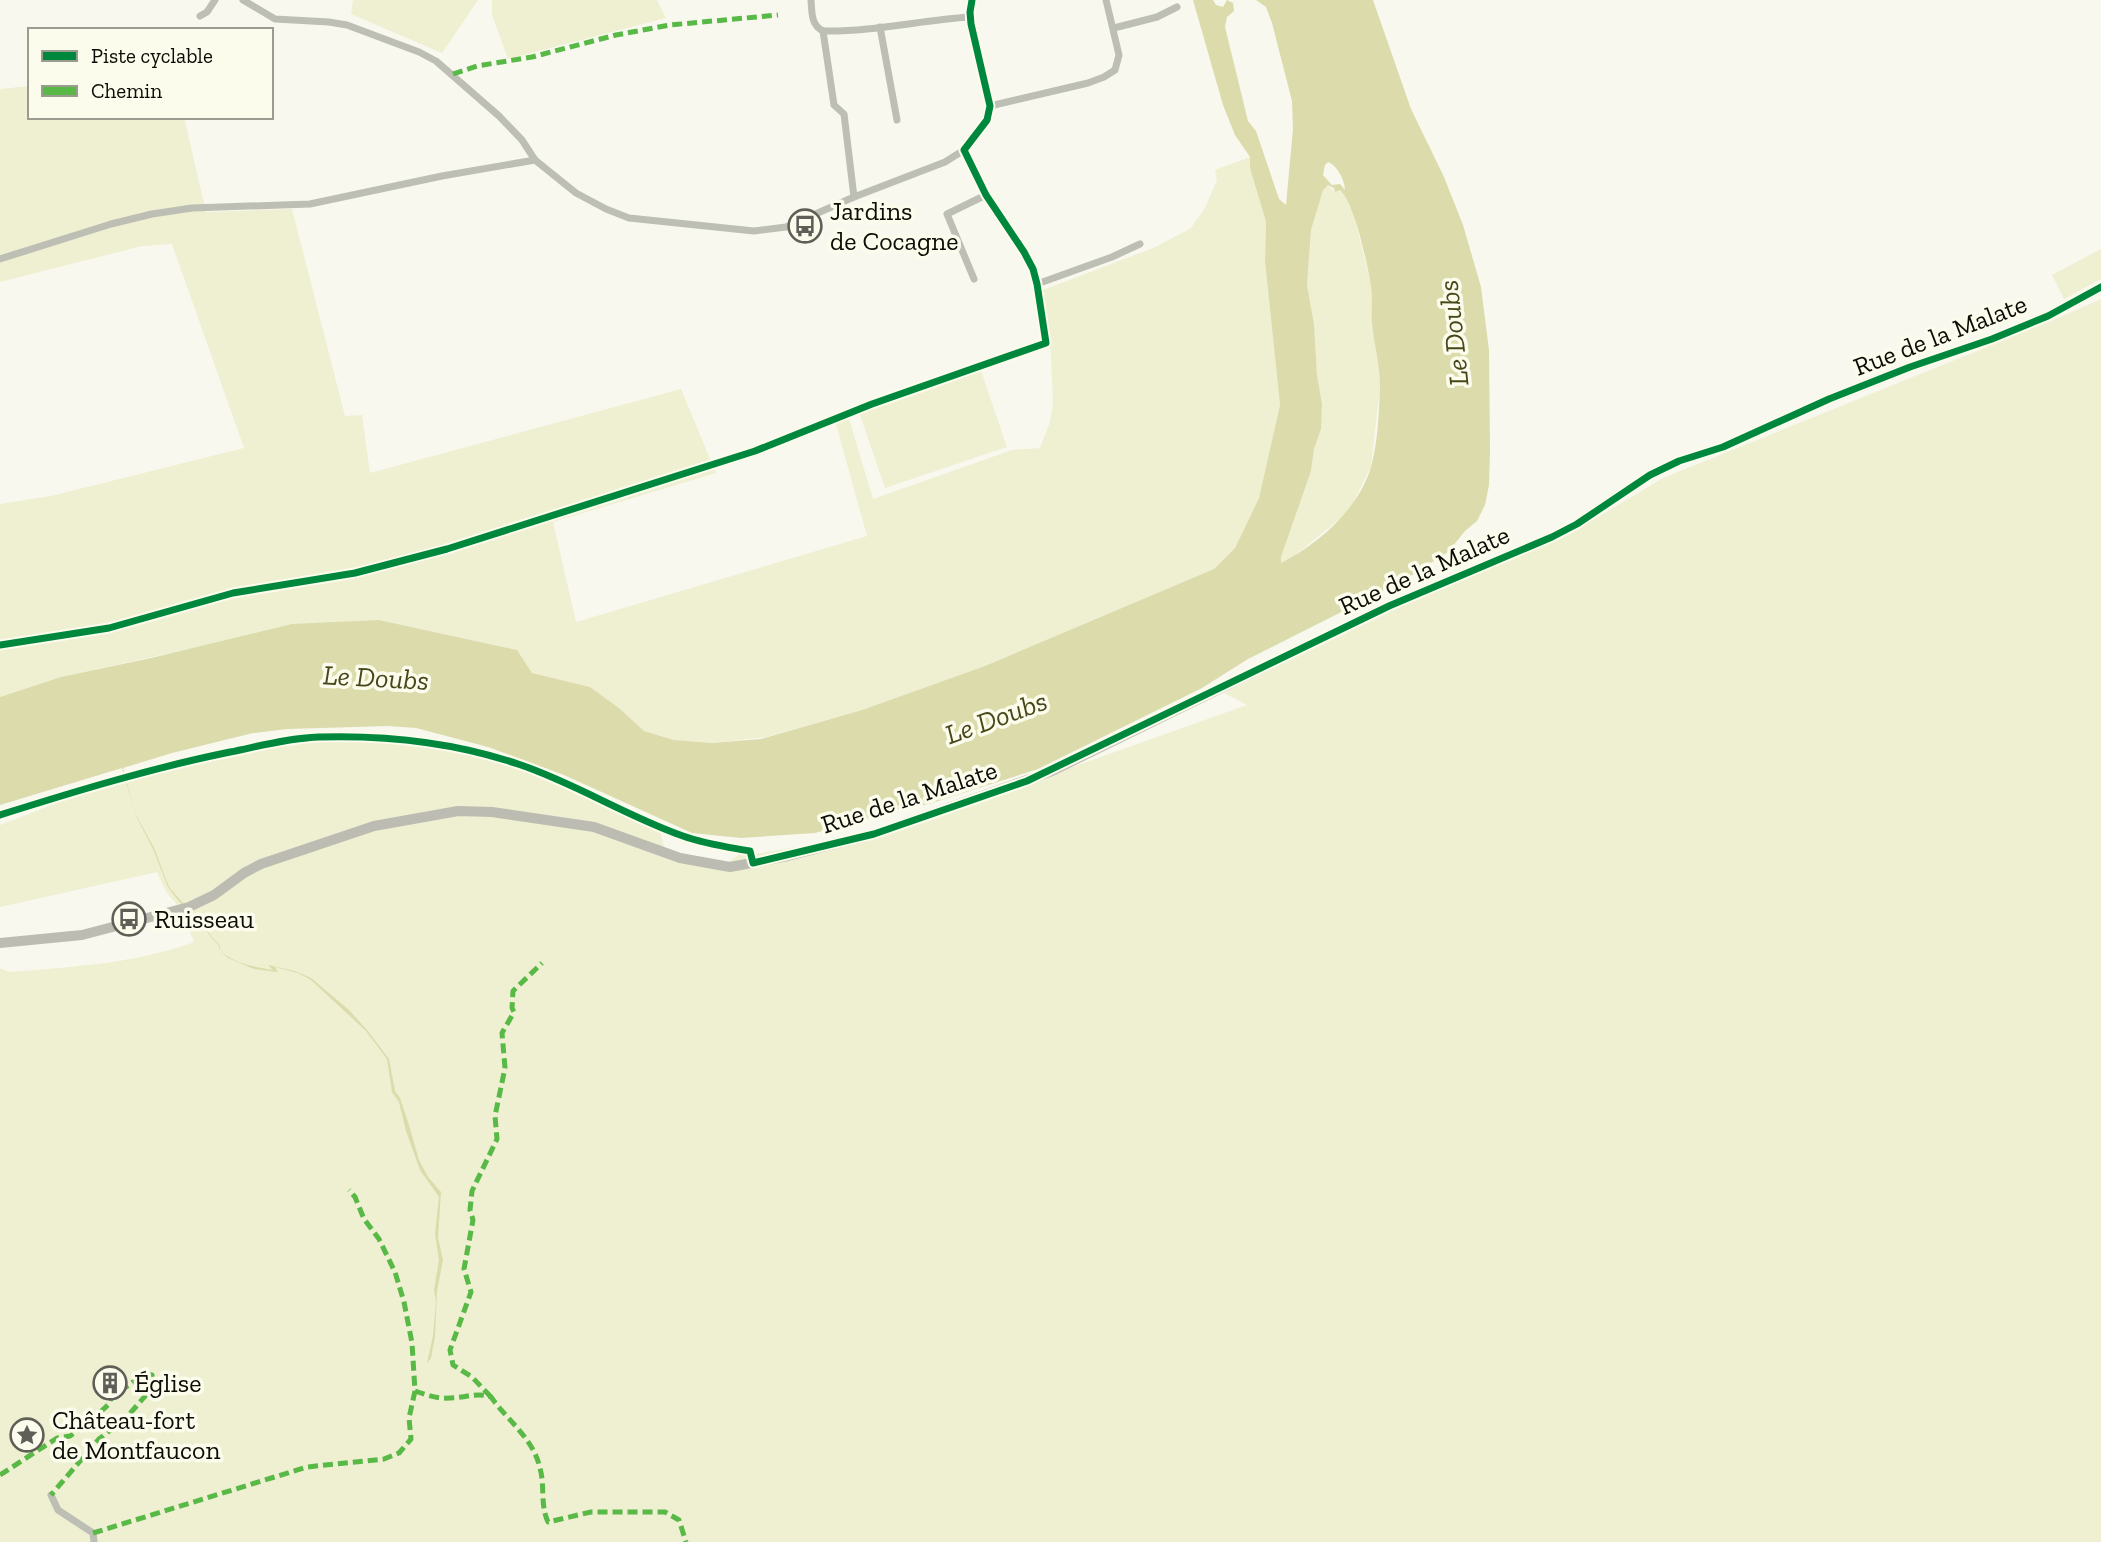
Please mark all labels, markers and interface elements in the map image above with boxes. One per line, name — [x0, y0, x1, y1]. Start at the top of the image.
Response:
legend — [28, 28, 273, 119]
text: Piste cyclable — [91, 43, 213, 68]
text: Chemin — [91, 78, 162, 103]
place label: Jardins de Cocagne — [830, 195, 958, 257]
bus stop icon: Jardins de Cocagne — [786, 207, 824, 245]
water label: Le Doubs — [1432, 278, 1475, 388]
street label: Rue de la Malate — [1849, 287, 2031, 383]
street label: Rue de la Malate — [1334, 518, 1514, 622]
water label: Le Doubs — [322, 658, 430, 697]
water label: Le Doubs — [941, 684, 1052, 751]
street label: Rue de la Malate — [817, 753, 1001, 841]
bus stop icon: Ruisseau — [110, 900, 148, 938]
place label: Ruisseau — [154, 903, 254, 935]
building icon: Église — [91, 1364, 129, 1402]
place label: Église — [134, 1367, 201, 1399]
place label: Château-fort de Montfaucon — [52, 1404, 220, 1466]
place icon: Château-fort de Montfaucon — [8, 1416, 46, 1454]

